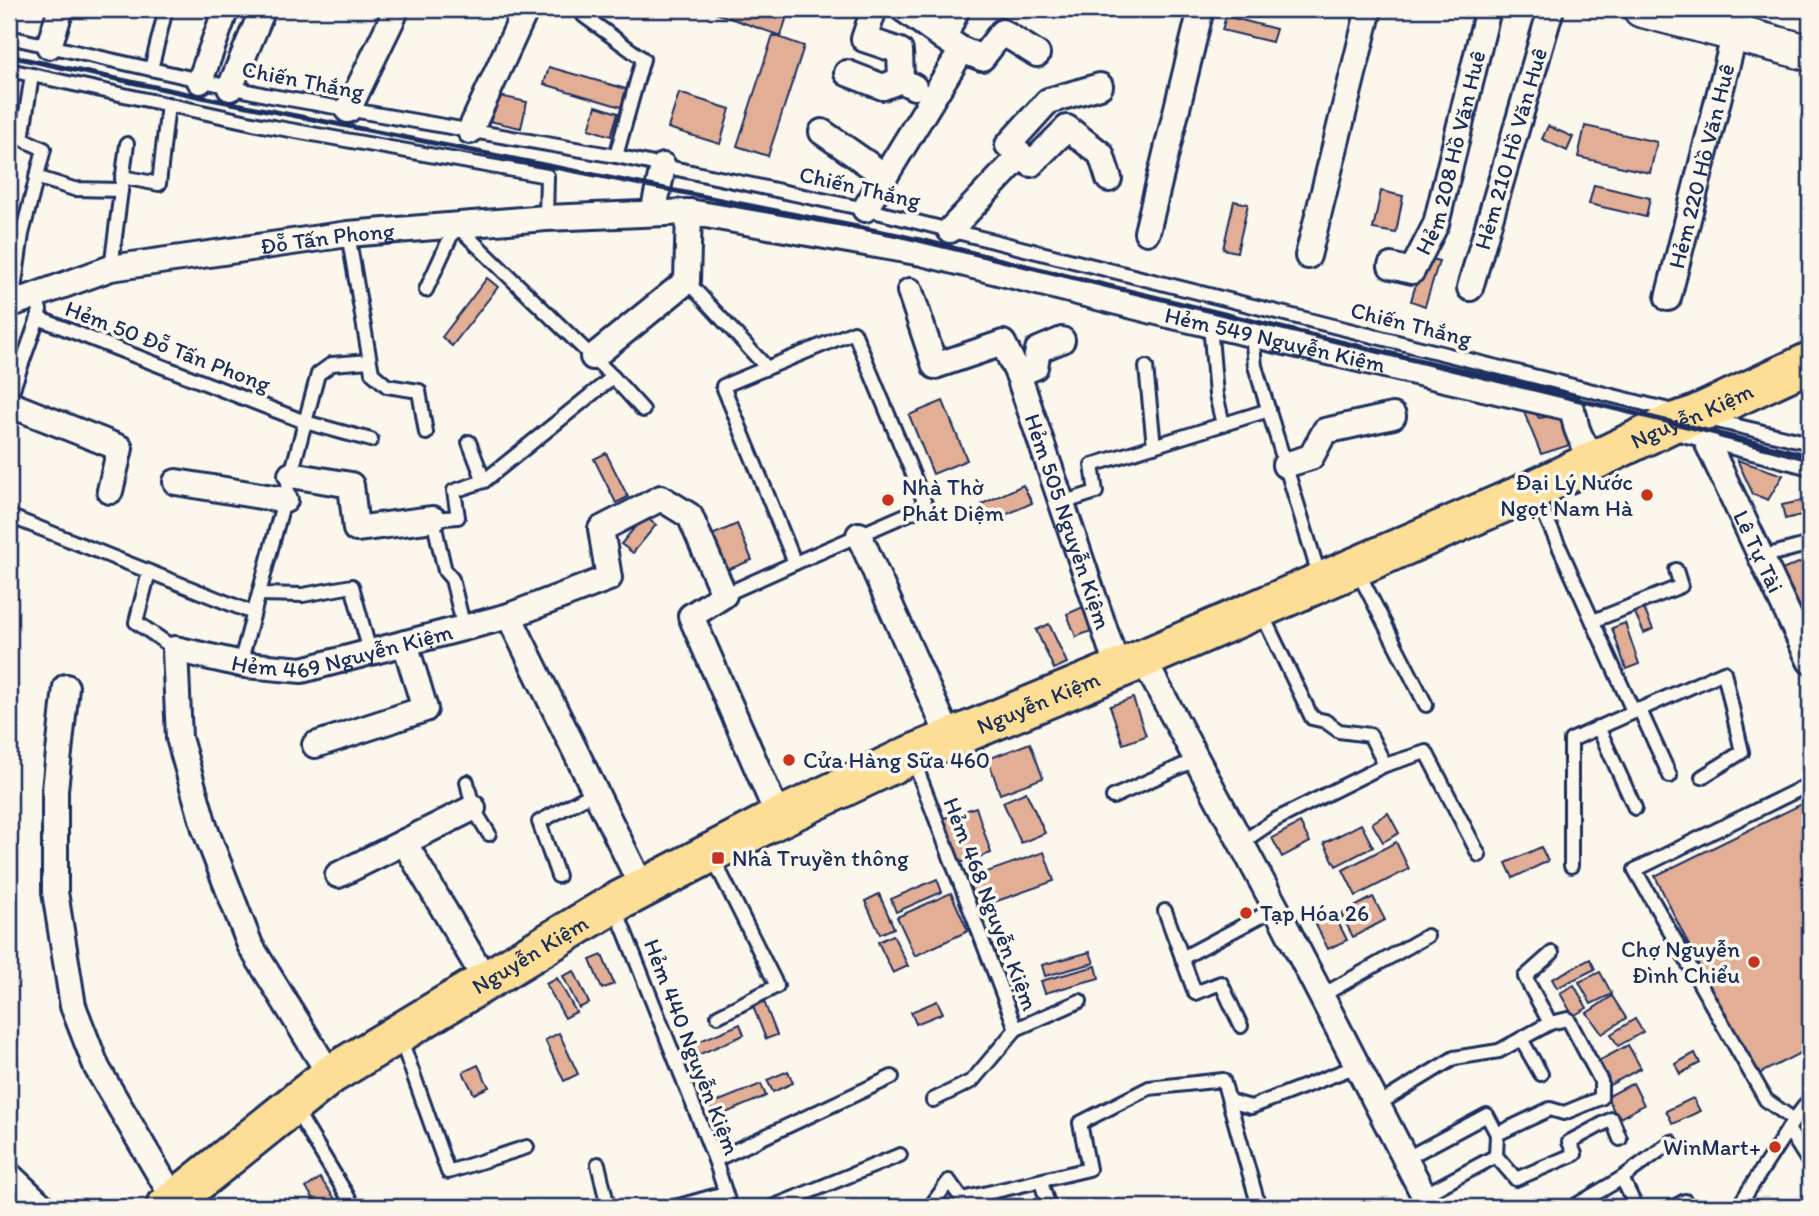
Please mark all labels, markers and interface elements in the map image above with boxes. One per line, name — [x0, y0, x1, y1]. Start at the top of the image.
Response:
street label: Hẻm 210 Hồ Văn Huê — [1468, 45, 1553, 253]
street label: Hẻm 208 Hồ Văn Huê — [1409, 48, 1491, 260]
street label: Chiến Thắng — [240, 54, 367, 106]
street label: Hẻm 220 Hồ Văn Huê — [1662, 61, 1741, 272]
street label: Chiến Thắng — [797, 159, 924, 215]
street label: Đỗ Tấn Phong — [258, 216, 396, 260]
street label: Hẻm 50 Đỗ Tấn Phong — [61, 294, 275, 398]
street label: Chiến Thắng — [1348, 295, 1475, 353]
street label: Hẻm 549 Nguyễn Kiệm — [1162, 301, 1388, 379]
street label: Nguyễn Kiệm — [1626, 376, 1758, 455]
street label: Hẻm 505 Nguyễn Kiệm — [1018, 410, 1118, 633]
place label: Đại Lý Nước Ngọt Nam Hà — [1500, 468, 1633, 522]
place label: Nhà Thờ Phát Diệm — [902, 473, 1004, 527]
marker: Đại Lý Nước Ngọt Nam Hà — [1639, 487, 1655, 503]
marker: Nhà Thờ Phát Diệm — [880, 492, 896, 508]
street label: Lê Tự Tài — [1727, 506, 1790, 597]
street label: Hẻm 469 Nguyễn Kiệm — [229, 617, 456, 685]
street label: Nguyễn Kiệm — [972, 664, 1104, 740]
place label: Cửa Hàng Sữa 460 — [803, 746, 990, 774]
marker: Cửa Hàng Sữa 460 — [781, 752, 797, 768]
street label: Hẻm 468 Nguyễn Kiệm — [937, 793, 1045, 1015]
place label: Nhà Truyền thông — [732, 844, 909, 872]
marker: Nhà Truyền thông — [710, 850, 726, 866]
place label: Tạp Hóa 26 — [1260, 899, 1369, 927]
marker: Tạp Hóa 26 — [1238, 905, 1254, 921]
street label: Nguyễn Kiệm — [467, 908, 593, 1000]
street label: Hẻm 440 Nguyễn Kiệm — [638, 935, 746, 1159]
place label: Chợ Nguyễn Đình Chiểu — [1621, 935, 1740, 989]
marker: Chợ Nguyễn Đình Chiểu — [1746, 954, 1762, 970]
place label: WinMart+ — [1663, 1133, 1761, 1161]
marker: WinMart+ — [1767, 1139, 1783, 1155]

